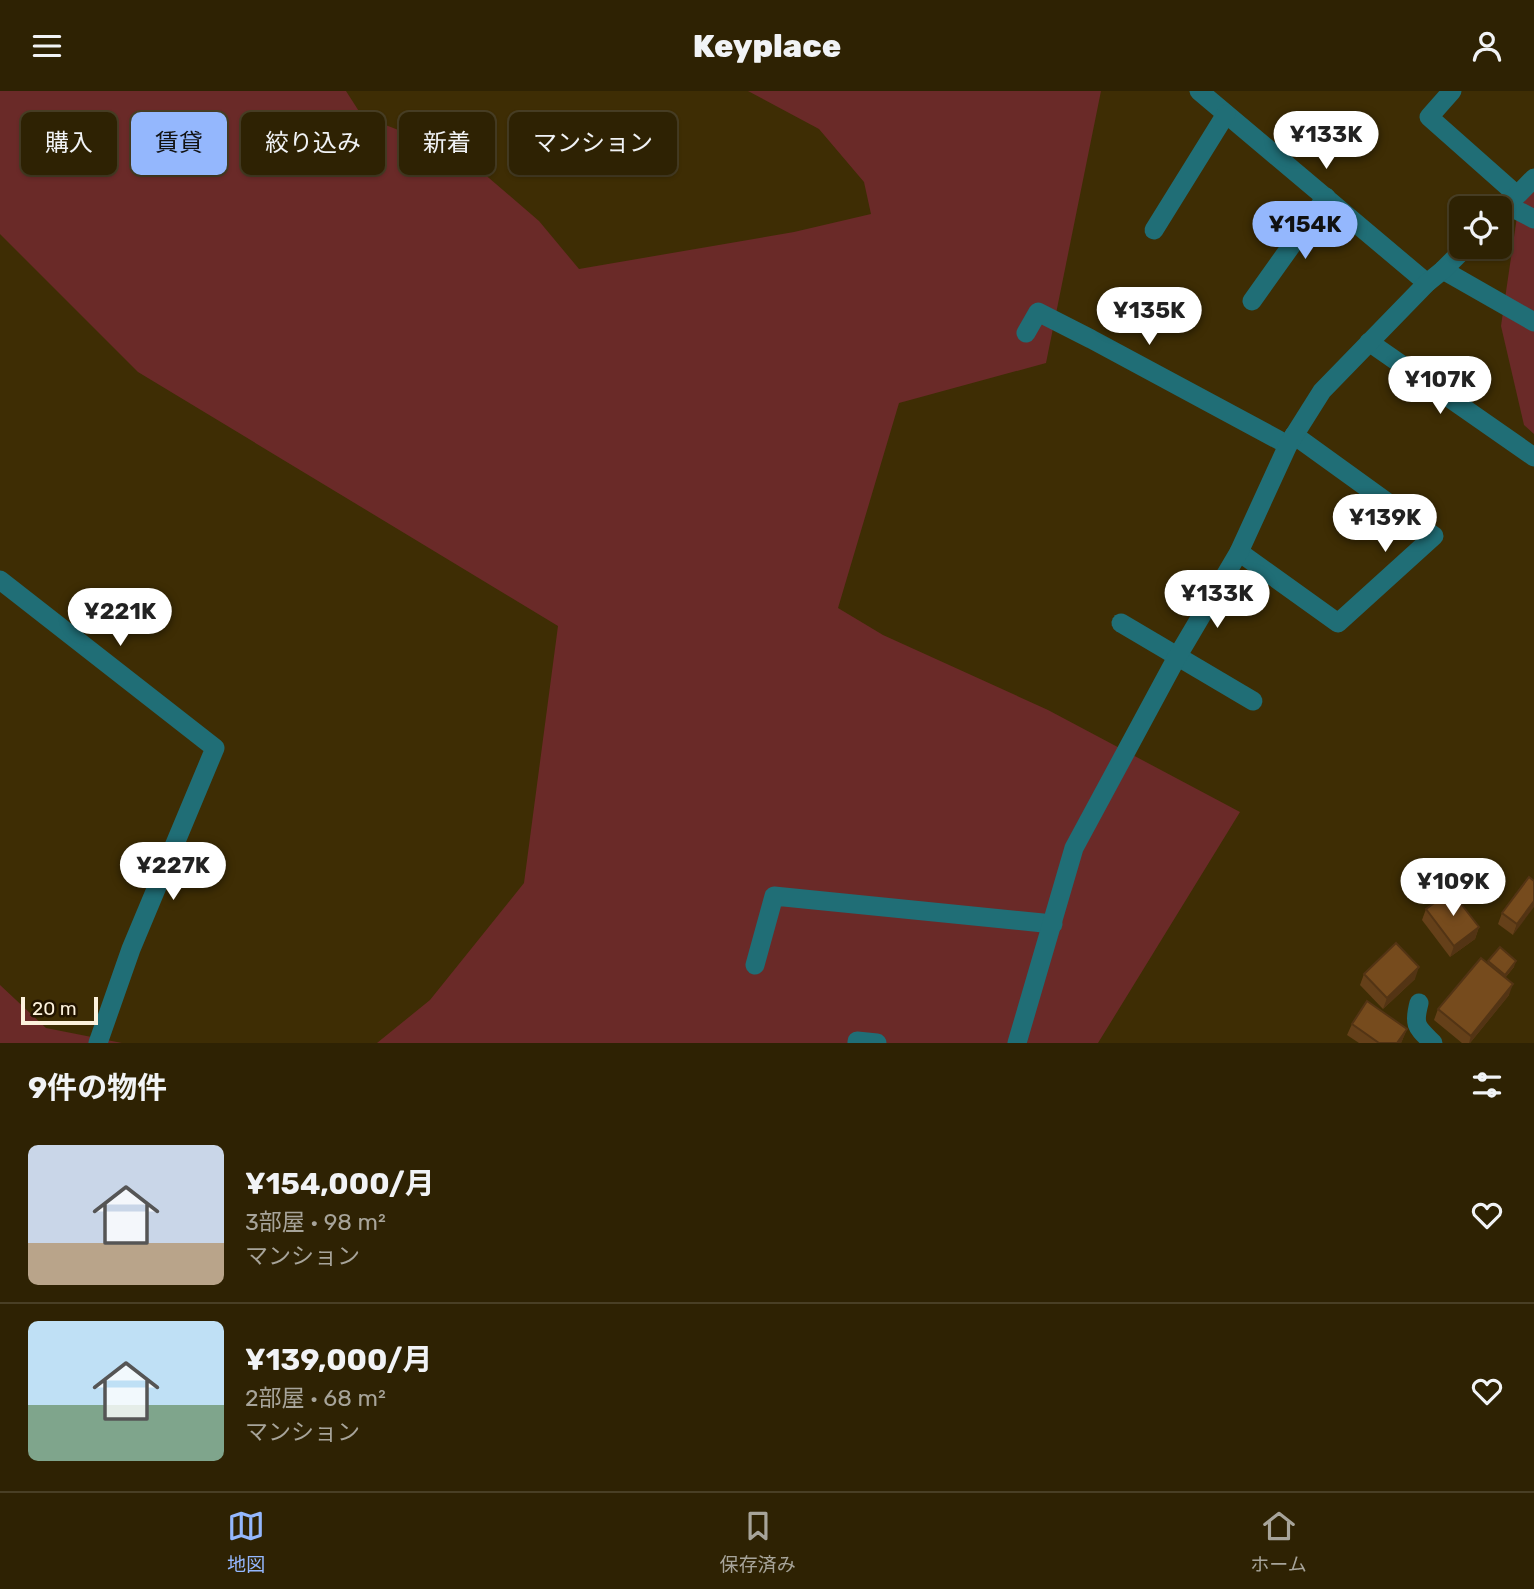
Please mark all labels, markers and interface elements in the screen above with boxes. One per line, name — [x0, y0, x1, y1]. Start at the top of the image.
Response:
icon: menu — [28, 27, 66, 65]
text: Keyplace — [693, 27, 841, 65]
icon: person — [1468, 27, 1506, 65]
pin: ¥133K — [1277, 111, 1375, 171]
chip: 購入 — [21, 112, 117, 175]
chip: 賃貸 — [131, 112, 227, 175]
chip: 絞り込み — [241, 112, 385, 175]
chip: 新着 — [399, 112, 495, 175]
chip: マンション — [509, 112, 677, 175]
text: ¥133K — [1290, 120, 1362, 148]
map controls — [1449, 196, 1512, 259]
button: locate — [1449, 196, 1512, 259]
pin: ¥154K — [1256, 201, 1354, 261]
text: ¥154K — [1268, 210, 1342, 238]
pin: ¥135K — [1100, 287, 1198, 347]
text: ¥135K — [1113, 296, 1185, 324]
pin: ¥107K — [1391, 357, 1489, 416]
text: ¥107K — [1404, 365, 1476, 393]
pin: ¥139K — [1336, 495, 1434, 554]
text: ¥139K — [1349, 503, 1421, 531]
pin: ¥133K — [1168, 571, 1266, 630]
text: ¥133K — [1181, 579, 1253, 607]
pin: ¥221K — [71, 589, 169, 648]
text: ¥221K — [84, 597, 156, 625]
pin: ¥227K — [124, 843, 222, 902]
text: ¥227K — [136, 851, 210, 879]
pin: ¥109K — [1404, 859, 1502, 918]
text: ¥109K — [1417, 867, 1489, 895]
scale bar — [21, 994, 98, 1026]
text: 20 m — [32, 997, 77, 1020]
icon: filters — [1468, 1066, 1506, 1104]
text: 9件の物件 — [28, 1070, 167, 1106]
text: ¥154,000/月 — [245, 1166, 435, 1202]
icon: home — [84, 1173, 168, 1257]
icon: heart — [1468, 1196, 1506, 1234]
text: 3部屋 · 98 m² — [245, 1208, 386, 1236]
text: マンション — [245, 1242, 360, 1270]
text: ¥139,000/月 — [245, 1342, 433, 1378]
icon: home — [84, 1349, 168, 1433]
icon: heart — [1468, 1372, 1506, 1410]
text: 2部屋 · 68 m² — [245, 1384, 386, 1412]
text: マンション — [245, 1418, 360, 1446]
tab: 地図 — [227, 1507, 265, 1576]
tab: 保存済み — [720, 1507, 796, 1576]
tab: ホーム — [1250, 1507, 1307, 1576]

